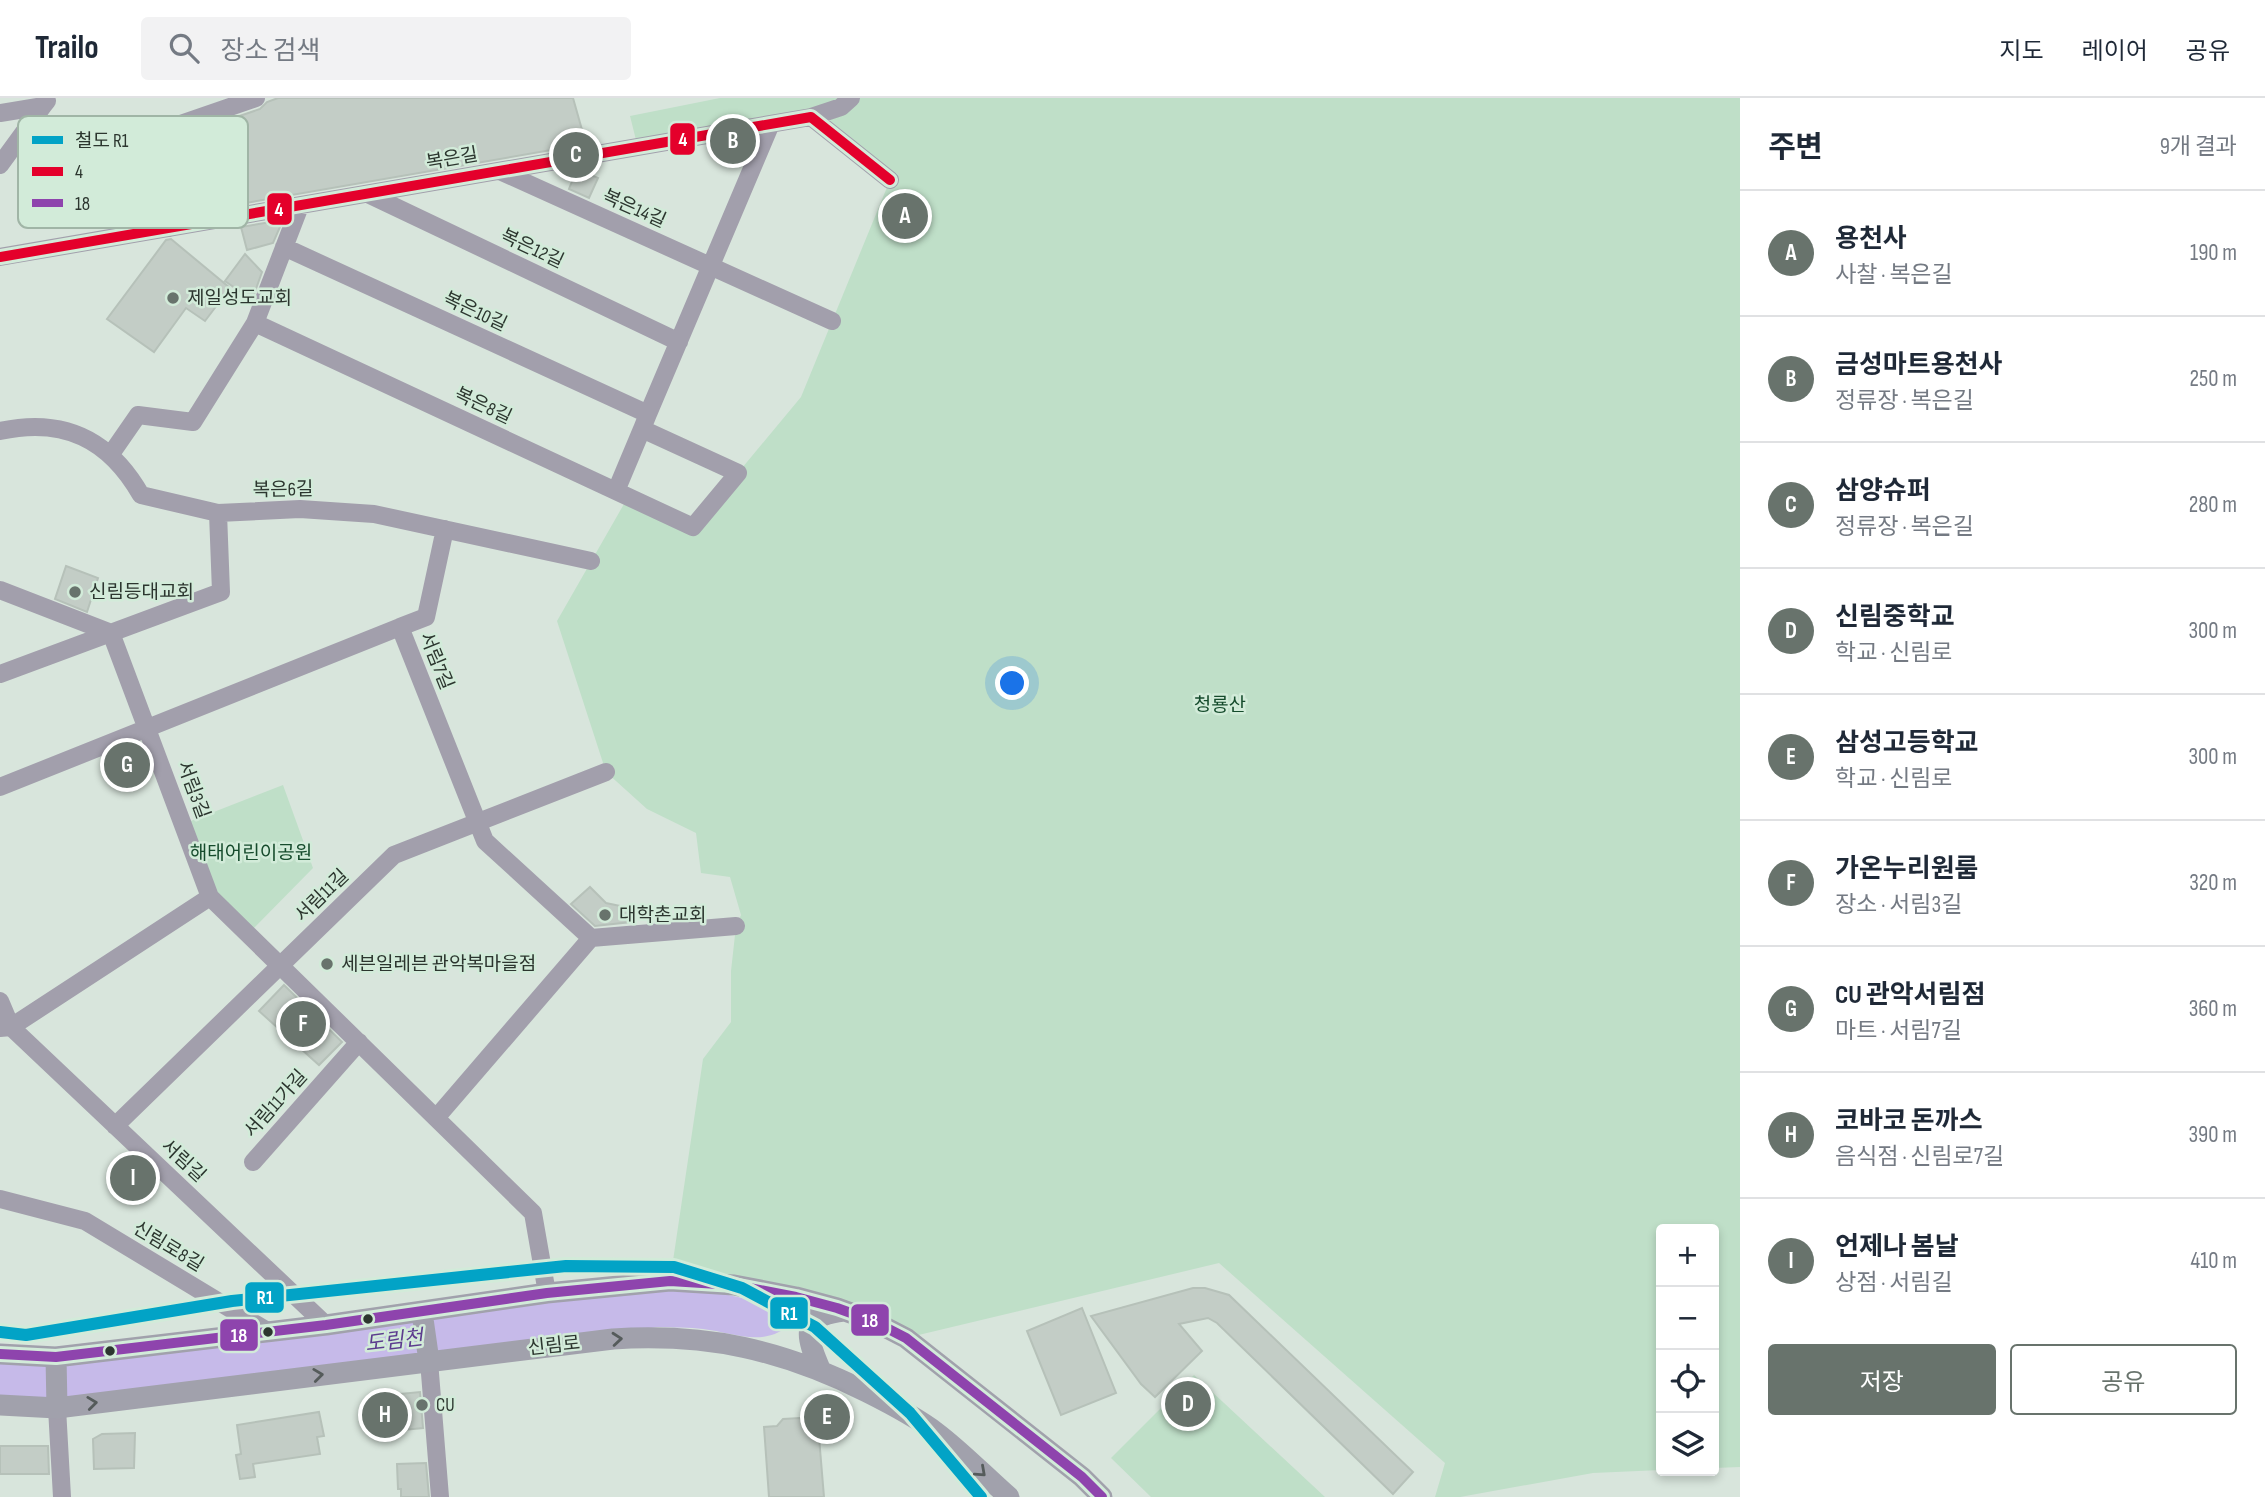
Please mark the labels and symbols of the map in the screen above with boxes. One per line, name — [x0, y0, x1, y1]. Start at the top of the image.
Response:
pin: B — [710, 115, 756, 167]
legend — [18, 116, 248, 228]
line badge: 4 — [669, 122, 696, 156]
pin: C — [553, 129, 599, 181]
text: 4 — [679, 129, 688, 152]
text: 철도 R1 — [75, 130, 129, 153]
street label: 복은길 — [424, 143, 480, 175]
text: 4 — [75, 161, 83, 184]
street label: 복은14길 — [599, 185, 669, 233]
pin: A — [882, 190, 928, 242]
line badge: 4 — [266, 192, 293, 226]
text: 18 — [75, 193, 90, 216]
text: 4 — [275, 199, 284, 222]
street label: 복은12길 — [497, 224, 567, 274]
place label: 제일성도교회 — [187, 287, 292, 310]
street label: 복은10길 — [440, 287, 510, 337]
marker: 제일성도교회 — [165, 290, 181, 306]
street label: 복은8길 — [451, 383, 515, 429]
street label: 복은6길 — [252, 478, 314, 502]
place label: 신림등대교회 — [89, 581, 194, 604]
marker: 신림등대교회 — [67, 584, 83, 600]
street label: 서림7길 — [414, 629, 458, 693]
your location — [995, 666, 1029, 700]
park label: 청룡산 — [1194, 694, 1246, 717]
pin: G — [104, 739, 150, 791]
street label: 서림3길 — [172, 758, 214, 822]
park label: 해태어린이공원 — [190, 842, 312, 865]
street label: 서림11길 — [290, 865, 354, 927]
place label: 대학촌교회 — [619, 904, 706, 927]
marker: 대학촌교회 — [597, 907, 613, 923]
place label: 세븐일레븐 관악복마을점 — [341, 953, 536, 976]
marker: 세븐일레븐 관악복마을점 — [319, 956, 335, 972]
pin: F — [280, 998, 326, 1050]
street label: 서림11가길 — [240, 1065, 312, 1143]
street label: 서림길 — [156, 1135, 210, 1187]
pin: I — [110, 1152, 156, 1204]
street label: 신림로8길 — [129, 1217, 207, 1277]
line badge: R1 — [244, 1281, 285, 1314]
text: R1 — [257, 1287, 274, 1310]
line badge: R1 — [769, 1296, 809, 1330]
text: R1 — [781, 1303, 798, 1326]
line badge: 18 — [850, 1303, 890, 1337]
text: 18 — [862, 1310, 878, 1333]
unlabelled marker — [361, 1312, 375, 1326]
line badge: 18 — [219, 1318, 259, 1352]
text: 18 — [231, 1325, 247, 1348]
unlabelled marker — [261, 1325, 275, 1339]
water label: 도림천 — [364, 1325, 427, 1357]
street label: 신림로 — [527, 1332, 581, 1360]
one-way arrow — [612, 1332, 623, 1347]
unlabelled marker — [103, 1344, 117, 1358]
one-way arrow — [312, 1367, 324, 1382]
pin: D — [1165, 1378, 1211, 1430]
pin: H — [362, 1389, 408, 1441]
pin: E — [804, 1391, 850, 1443]
place label: CU — [436, 1394, 455, 1417]
one-way arrow — [87, 1396, 98, 1411]
marker: CU — [414, 1397, 430, 1413]
one-way arrow — [973, 1464, 986, 1476]

